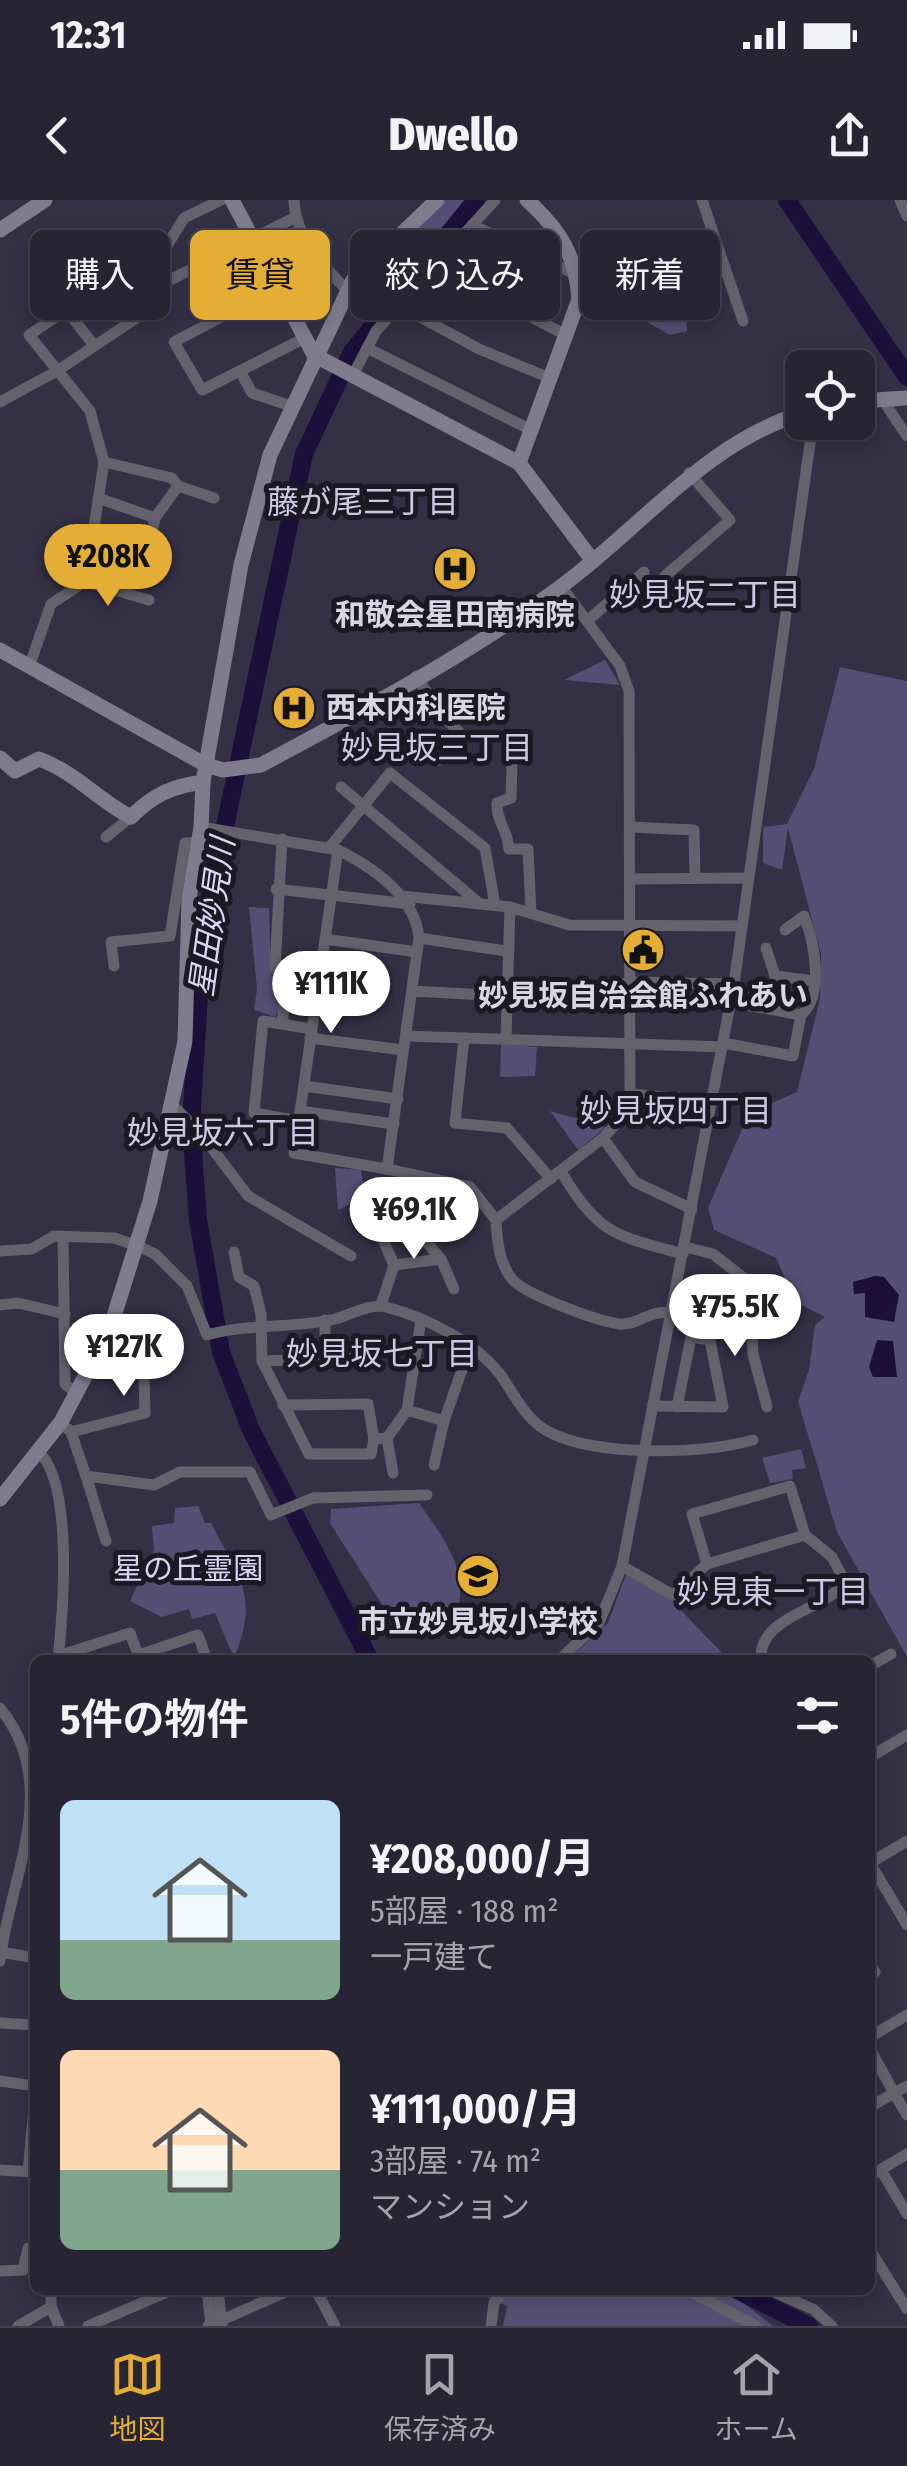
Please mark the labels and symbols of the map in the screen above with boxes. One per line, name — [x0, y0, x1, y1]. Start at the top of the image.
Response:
district label: 藤が尾三丁目 — [267, 483, 459, 521]
pin: ¥208K — [38, 524, 178, 609]
hospital icon: 和敬会星田南病院 — [432, 546, 478, 592]
district label: 妙見坂二丁目 — [609, 576, 801, 614]
place label: 和敬会星田南病院 — [335, 597, 575, 633]
hospital icon: 西本内科医院 — [271, 685, 317, 731]
place label: 西本内科医院 — [326, 690, 506, 726]
district label: 妙見坂三丁目 — [341, 729, 533, 767]
water label: 星田妙見川 — [182, 832, 242, 999]
public building icon: 妙見坂自治会館ふれあい — [620, 927, 666, 973]
pin: ¥111K — [261, 951, 401, 1036]
place label: 妙見坂自治会館ふれあい — [478, 978, 808, 1014]
district label: 妙見坂四丁目 — [580, 1092, 772, 1130]
district label: 妙見坂六丁目 — [127, 1114, 319, 1152]
pin: ¥69.1K — [333, 1177, 495, 1262]
pin: ¥75.5K — [654, 1274, 816, 1359]
pin: ¥127K — [54, 1314, 194, 1399]
district label: 妙見坂七丁目 — [286, 1335, 478, 1373]
park label: 星の丘霊園 — [113, 1551, 263, 1587]
school or university icon: 市立妙見坂小学校 — [455, 1553, 501, 1599]
district label: 妙見東一丁目 — [677, 1573, 869, 1611]
place label: 市立妙見坂小学校 — [358, 1604, 598, 1640]

